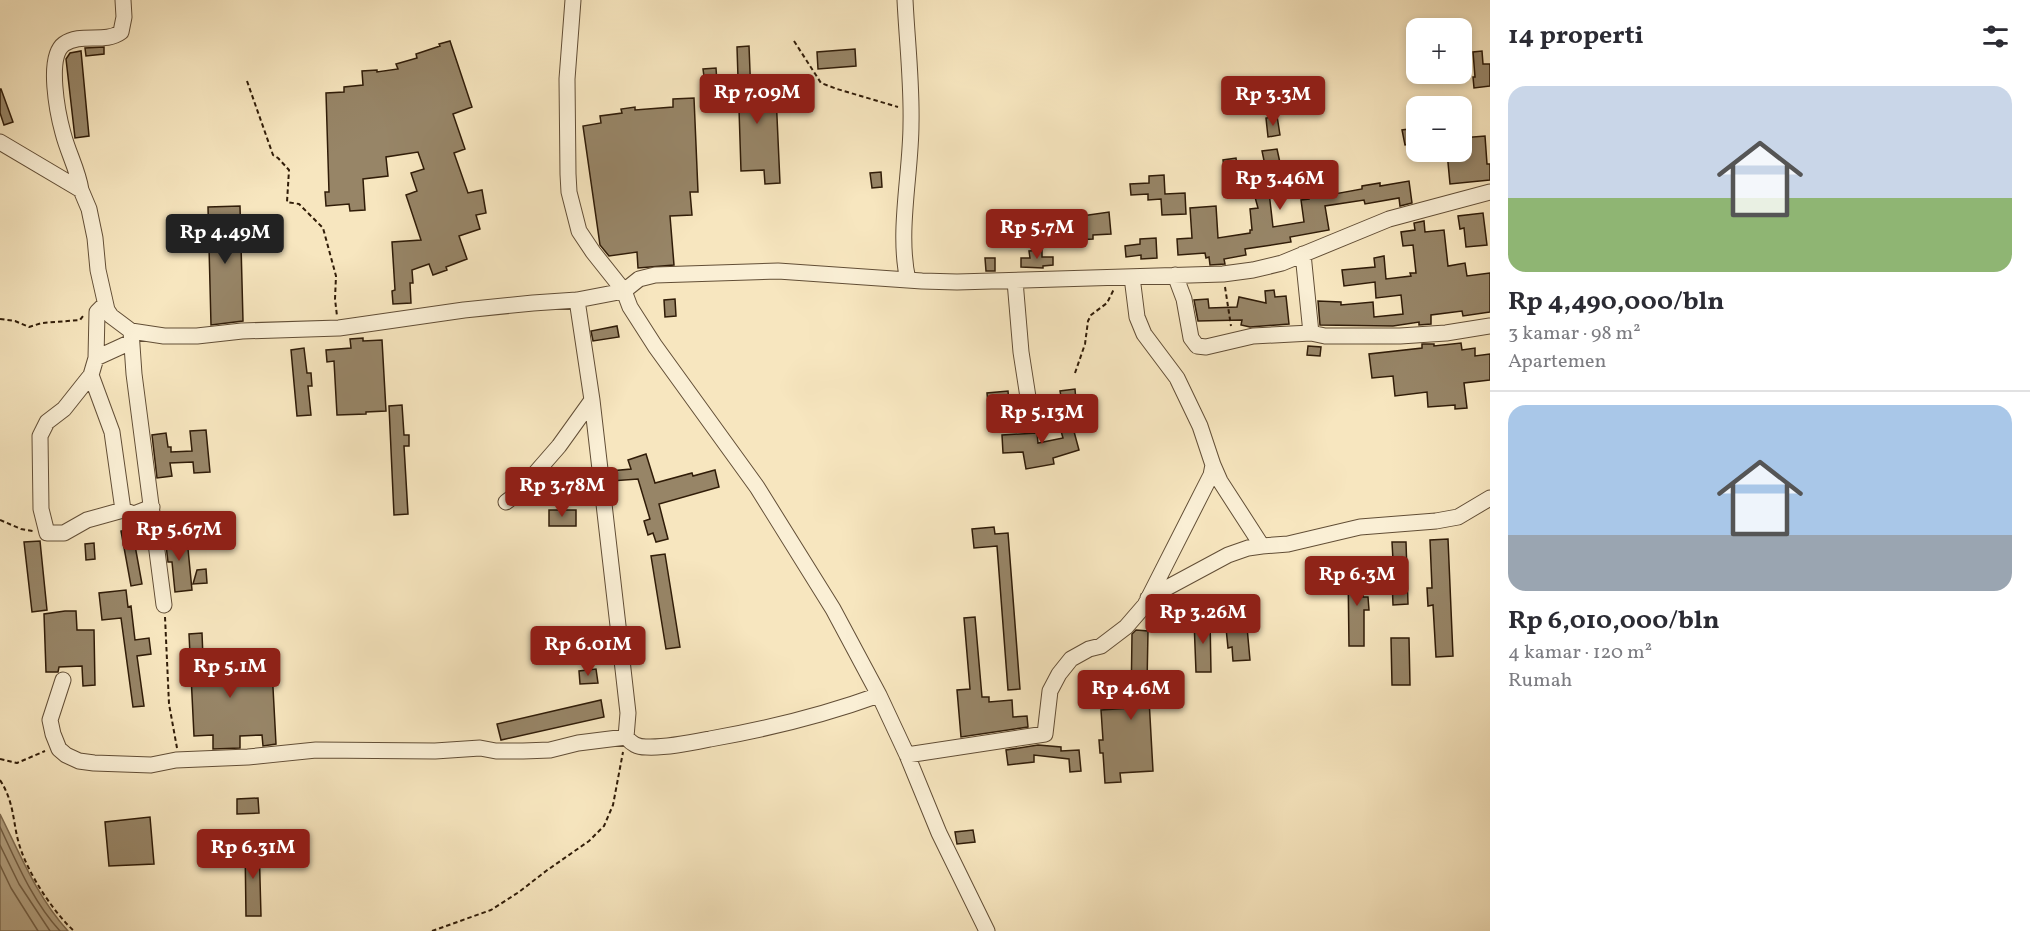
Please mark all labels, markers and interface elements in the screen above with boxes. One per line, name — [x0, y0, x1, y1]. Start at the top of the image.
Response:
map controls — [1406, 18, 1472, 162]
button: + — [1406, 18, 1472, 84]
text: 14 properti — [1508, 18, 1644, 54]
icon: filters — [1979, 20, 2012, 53]
pin: Rp 7.09M — [695, 74, 819, 125]
pin: Rp 3.3M — [1218, 76, 1328, 127]
text: Rp 7.09M — [714, 79, 800, 107]
text: Rp 3.3M — [1235, 81, 1311, 109]
button: − — [1406, 96, 1472, 162]
icon: home — [1706, 125, 1814, 233]
pin: Rp 3.46M — [1218, 160, 1342, 211]
text: Rp 3.46M — [1236, 165, 1324, 193]
pin: Rp 5.7M — [982, 209, 1092, 260]
pin: Rp 4.49M — [163, 214, 287, 265]
text: Rp 5.7M — [1000, 214, 1074, 242]
text: Rp 4.49M — [180, 219, 270, 247]
text: Rp 4,490,000/bln — [1508, 284, 1724, 320]
text: 3 kamar · 98 m² — [1508, 320, 1641, 348]
text: Apartemen — [1508, 348, 1607, 376]
pin: Rp 5.13M — [980, 394, 1104, 445]
text: Rp 5.13M — [1000, 399, 1084, 427]
icon: home — [1706, 444, 1814, 552]
pin: Rp 3.78M — [500, 467, 624, 518]
text: Rp 3.78M — [519, 472, 605, 500]
pin: Rp 5.67M — [117, 511, 241, 562]
text: Rp 5.67M — [136, 516, 222, 544]
pin: Rp 6.3M — [1302, 556, 1412, 607]
text: Rp 6.3M — [1319, 561, 1395, 589]
pin: Rp 3.26M — [1141, 594, 1265, 645]
text: Rp 3.26M — [1159, 599, 1247, 627]
text: Rp 6,010,000/bln — [1508, 603, 1720, 639]
pin: Rp 6.01M — [526, 626, 650, 677]
text: Rp 6.01M — [545, 631, 632, 659]
text: 4 kamar · 120 m² — [1508, 639, 1652, 667]
pin: Rp 5.1M — [175, 648, 285, 699]
text: Rp 5.1M — [193, 653, 267, 681]
text: Rumah — [1508, 667, 1573, 695]
pin: Rp 4.6M — [1076, 670, 1186, 721]
text: Rp 4.6M — [1092, 675, 1170, 703]
pin: Rp 6.31M — [191, 829, 315, 880]
text: Rp 6.31M — [211, 834, 295, 862]

